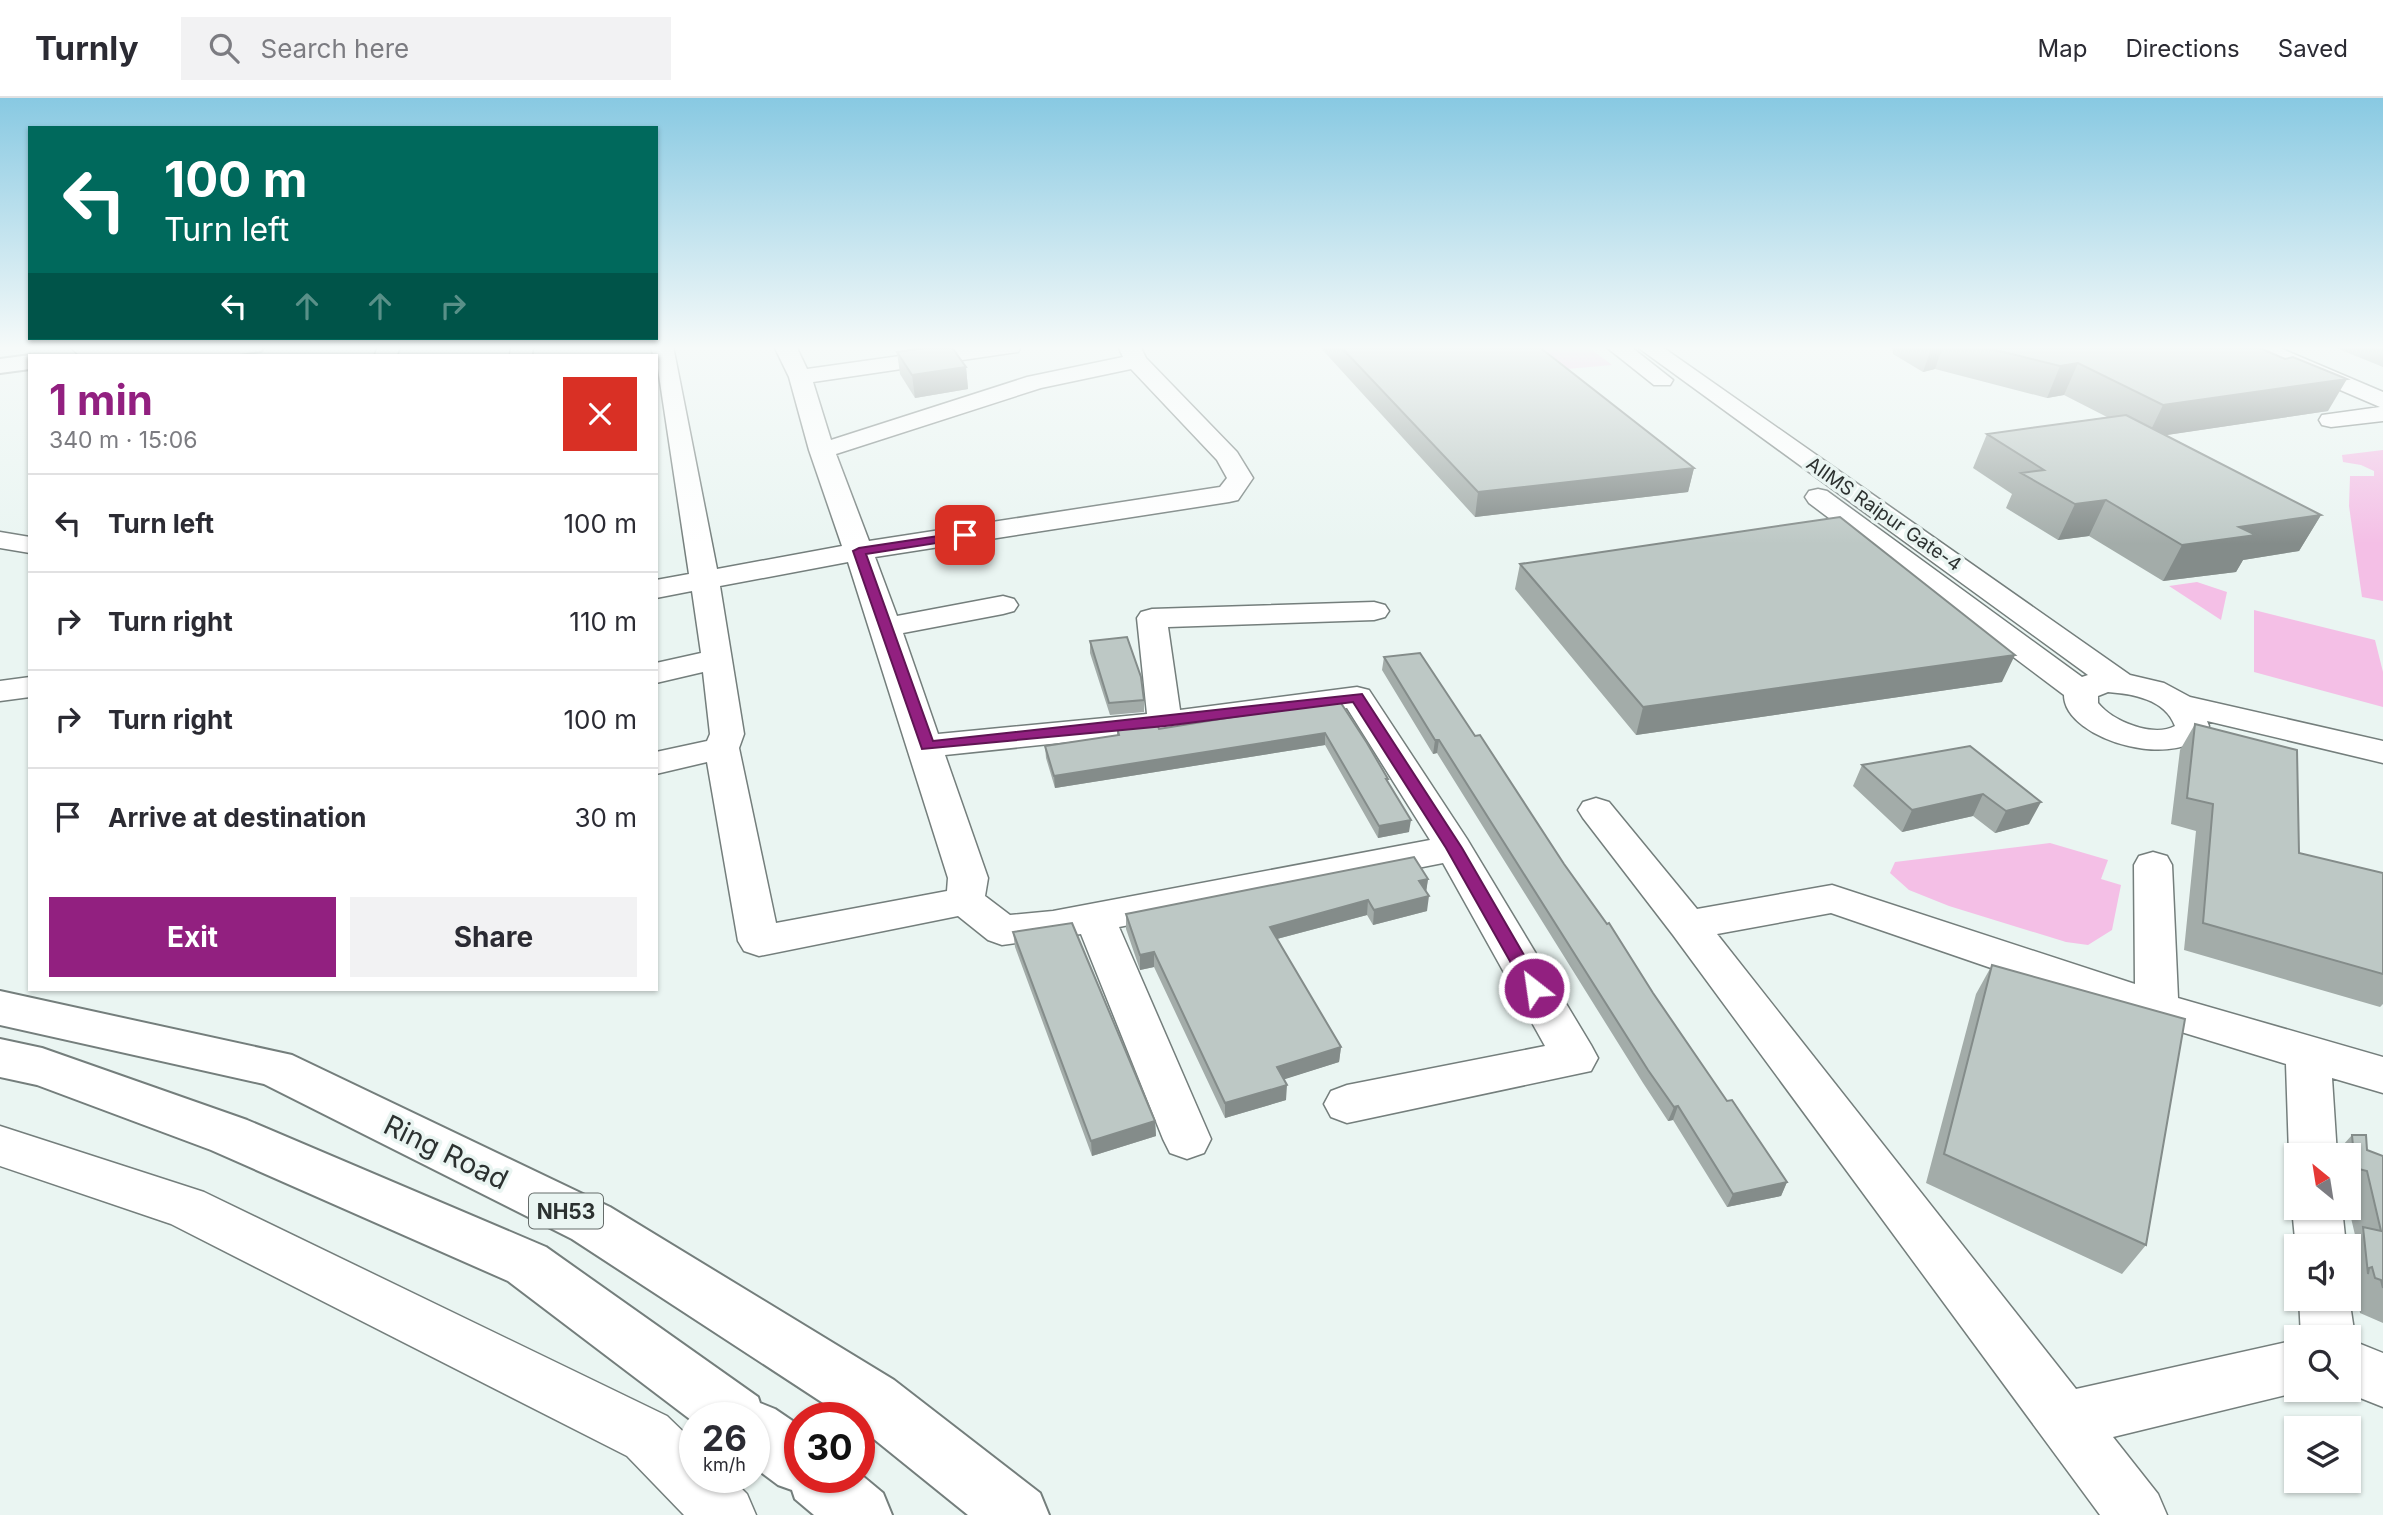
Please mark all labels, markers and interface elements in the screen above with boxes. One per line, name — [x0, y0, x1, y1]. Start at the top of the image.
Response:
search box — [181, 17, 671, 80]
text: Turnly — [35, 28, 139, 68]
icon: search — [205, 29, 243, 67]
text: Search here — [261, 33, 409, 64]
text: Map — [2038, 34, 2087, 63]
text: Directions — [2125, 34, 2240, 63]
text: Saved — [2278, 34, 2348, 63]
text: 100 m — [164, 150, 308, 209]
icon: left — [49, 154, 140, 245]
text: Turn left — [164, 210, 289, 249]
icon: left — [215, 287, 253, 325]
icon: ahead — [288, 287, 326, 325]
icon: ahead — [361, 287, 399, 325]
icon: right — [434, 287, 472, 325]
text: 1 min — [49, 374, 153, 425]
button: close — [563, 377, 637, 451]
text: 340 m · 15:06 — [49, 426, 198, 454]
street label: AIIMS Raipur Gate-4 — [1802, 452, 1966, 576]
icon: left — [49, 504, 87, 542]
pin — [935, 505, 995, 565]
text: Turn left — [108, 508, 214, 539]
text: 100 m — [564, 508, 637, 539]
icon: arrive — [946, 516, 984, 554]
icon: right — [49, 602, 87, 640]
text: Turn right — [108, 606, 233, 637]
text: 110 m — [569, 606, 637, 637]
icon: right — [49, 700, 87, 738]
text: Turn right — [108, 704, 233, 735]
text: 100 m — [564, 704, 637, 735]
icon: arrive — [49, 798, 87, 836]
text: Arrive at destination — [108, 802, 367, 833]
text: 30 m — [574, 802, 637, 833]
button: Exit — [49, 897, 336, 977]
button: Share — [350, 897, 637, 977]
position arrow — [1497, 951, 1571, 1025]
street label: Ring Road — [378, 1107, 514, 1197]
north arrow — [2284, 1143, 2361, 1220]
map controls — [2284, 1143, 2361, 1493]
road number: NH53 — [529, 1194, 603, 1228]
button: sound — [2284, 1234, 2361, 1311]
button: search — [2284, 1325, 2361, 1402]
speed limit sign: 30 — [784, 1402, 875, 1493]
button: layers — [2284, 1416, 2361, 1493]
text: 26 — [702, 1417, 747, 1459]
text: km/h — [703, 1454, 746, 1475]

